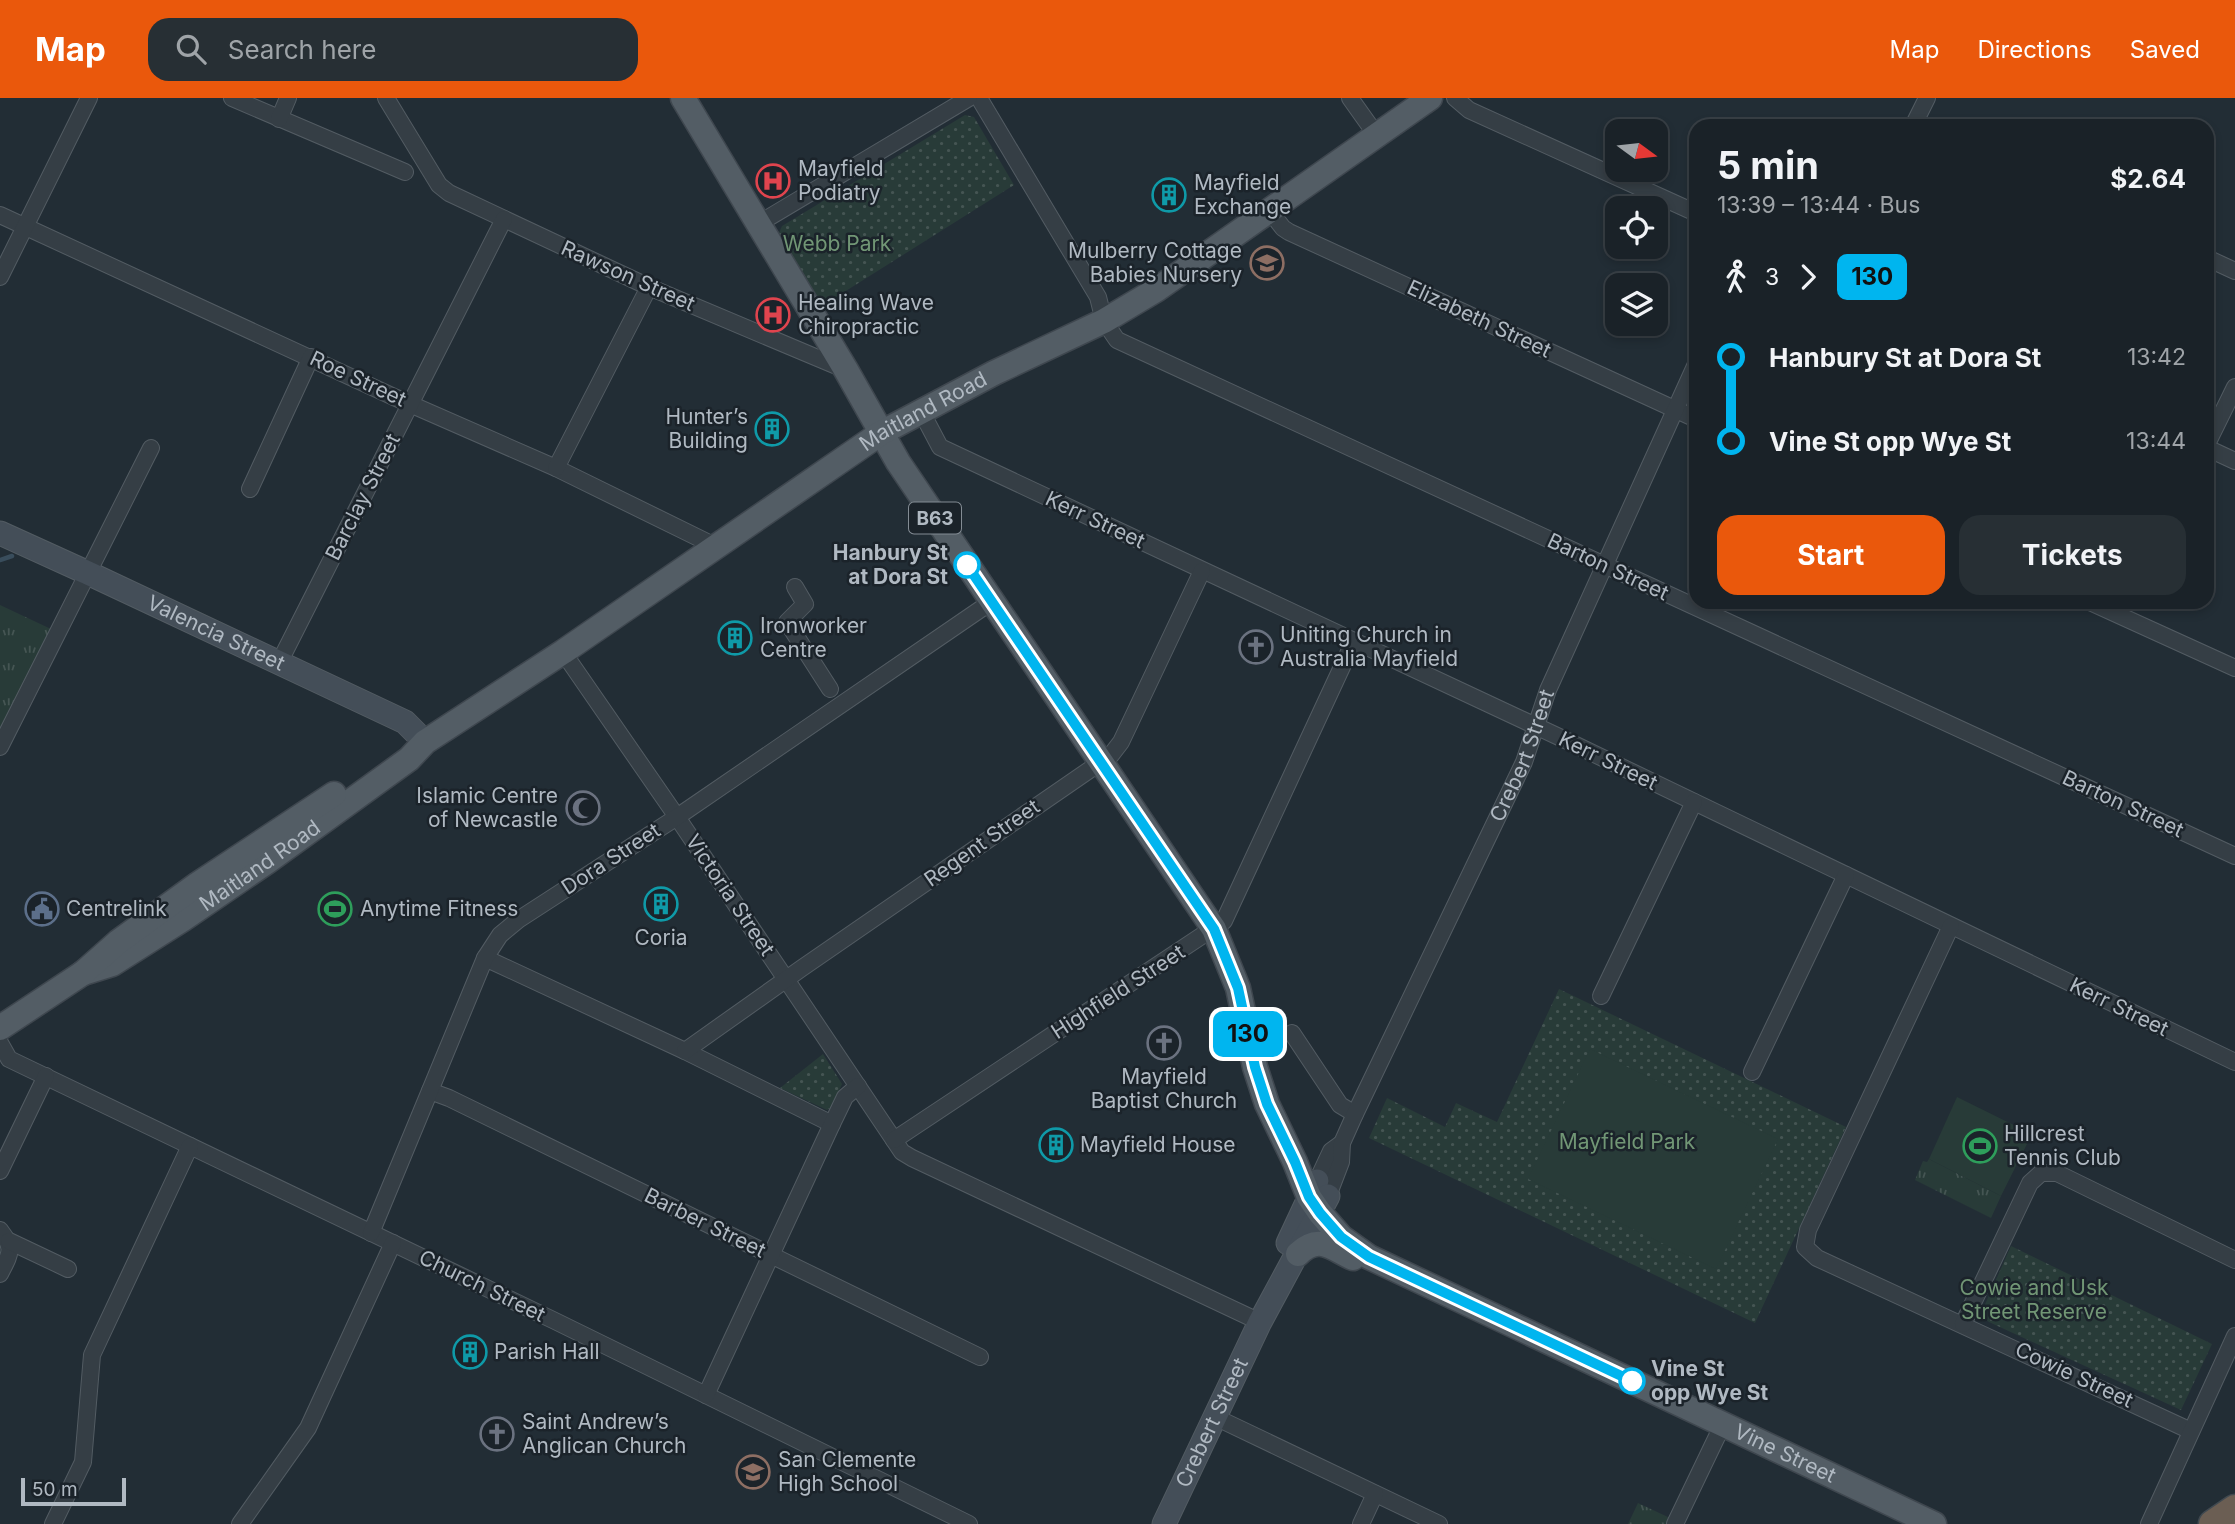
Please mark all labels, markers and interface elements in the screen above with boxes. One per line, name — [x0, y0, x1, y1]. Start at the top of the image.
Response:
search box — [148, 18, 638, 81]
text: Map — [35, 29, 106, 69]
icon: search — [172, 30, 210, 68]
text: Search here — [228, 34, 376, 65]
text: Map — [1890, 35, 1939, 64]
text: Directions — [1977, 35, 2092, 64]
text: Saved — [2130, 35, 2200, 64]
north arrow — [1605, 119, 1668, 182]
map controls — [1605, 119, 1668, 336]
text: 5 min — [1717, 142, 1819, 188]
place label: Mayfield Podiatry — [798, 156, 884, 205]
hospital icon: Mayfield Podiatry — [754, 162, 792, 200]
text: $2.64 — [2110, 163, 2186, 194]
place label: Mayfield Exchange — [1194, 170, 1291, 219]
building icon: Mayfield Exchange — [1150, 176, 1188, 214]
text: 13:39 – 13:44 · Bus — [1717, 191, 1920, 219]
button: locate — [1605, 196, 1668, 259]
park label: Webb Park — [783, 231, 892, 256]
street label: Rawson Street — [558, 235, 699, 316]
place label: Mulberry Cottage Babies Nursery — [1068, 238, 1242, 287]
school or university icon: Mulberry Cottage Babies Nursery — [1248, 244, 1286, 282]
icon: walk — [1717, 258, 1755, 296]
icon: forward — [1789, 258, 1827, 296]
text: 130 — [1851, 262, 1893, 291]
text: 3 — [1765, 263, 1779, 291]
button: layers — [1605, 273, 1668, 336]
street label: Elizabeth Street — [1403, 274, 1555, 363]
place label: Healing Wave Chiropractic — [798, 290, 934, 339]
hospital icon: Healing Wave Chiropractic — [754, 296, 792, 334]
text: Hanbury St at Dora St — [1769, 342, 2041, 373]
text: 13:42 — [2127, 343, 2186, 371]
street label: Roe Street — [306, 345, 410, 412]
street label: Maitland Road — [854, 366, 991, 456]
place label: Hunter’s Building — [665, 404, 748, 453]
building icon: Hunter’s Building — [753, 410, 791, 448]
text: Vine St opp Wye St — [1769, 426, 2011, 457]
text: 13:44 — [2126, 427, 2186, 455]
street label: Barclay Street — [320, 429, 405, 564]
street label: Kerr Street — [1042, 486, 1149, 554]
road number: B63 — [909, 502, 961, 534]
button: Start — [1717, 515, 1945, 595]
button: Tickets — [1959, 515, 2186, 595]
street label: Barton Street — [1544, 528, 1673, 606]
place label: Hanbury St at Dora St — [833, 540, 948, 589]
marker: Hanbury St at Dora St — [954, 552, 980, 578]
street label: Valencia Street — [143, 590, 289, 676]
place label: Ironworker Centre — [760, 613, 867, 662]
building icon: Ironworker Centre — [716, 619, 754, 657]
place label: Uniting Church in Australia Mayfield — [1280, 622, 1458, 671]
church icon: Uniting Church in Australia Mayfield — [1237, 628, 1275, 666]
street label: Crebert Street — [1484, 686, 1559, 826]
street label: Kerr Street — [1555, 726, 1662, 795]
street label: Barton Street — [2059, 765, 2188, 843]
place label: Islamic Centre of Newcastle — [416, 783, 558, 832]
mosque icon: Islamic Centre of Newcastle — [564, 789, 602, 827]
street label: Regent Street — [919, 794, 1044, 892]
street label: Maitland Road — [195, 814, 325, 916]
street label: Dora Street — [557, 817, 665, 900]
street label: Victoria Street — [681, 829, 780, 960]
building icon: Coria — [642, 885, 680, 923]
public building icon: Centrelink — [23, 890, 61, 928]
sports icon: Anytime Fitness — [316, 890, 354, 928]
place label: Centrelink — [66, 896, 167, 921]
place label: Anytime Fitness — [360, 896, 518, 921]
place label: Coria — [634, 925, 688, 950]
street label: Highfield Street — [1046, 939, 1189, 1044]
street label: Kerr Street — [2066, 972, 2173, 1041]
line badge: 130 — [1208, 1011, 1288, 1057]
text: 130 — [1227, 1019, 1269, 1048]
church icon: Mayfield Baptist Church — [1145, 1024, 1183, 1062]
place label: Mayfield Baptist Church — [1091, 1064, 1237, 1113]
place label: Hillcrest Tennis Club — [2004, 1121, 2121, 1170]
building icon: Mayfield House — [1037, 1126, 1075, 1164]
sports icon: Hillcrest Tennis Club — [1961, 1127, 1999, 1165]
park label: Mayfield Park — [1559, 1129, 1696, 1154]
place label: Mayfield House — [1080, 1132, 1235, 1157]
street label: Barber Street — [640, 1182, 770, 1263]
street label: Church Street — [415, 1244, 550, 1327]
park label: Cowie and Usk Street Reserve — [1959, 1275, 2109, 1324]
building icon: Parish Hall — [451, 1333, 489, 1371]
street label: Cowie Street — [2011, 1336, 2137, 1413]
place label: Parish Hall — [494, 1339, 600, 1364]
street label: Crebert Street — [1170, 1354, 1253, 1491]
place label: Vine St opp Wye St — [1651, 1356, 1769, 1405]
marker: Vine St opp Wye St — [1619, 1368, 1645, 1394]
place label: Saint Andrew’s Anglican Church — [522, 1409, 686, 1458]
church icon: Saint Andrew’s Anglican Church — [478, 1415, 516, 1453]
street label: Vine Street — [1730, 1418, 1840, 1488]
place label: San Clemente High School — [778, 1447, 916, 1496]
school or university icon: San Clemente High School — [734, 1453, 772, 1491]
scale bar — [21, 1475, 126, 1507]
text: 50 m — [32, 1478, 78, 1501]

